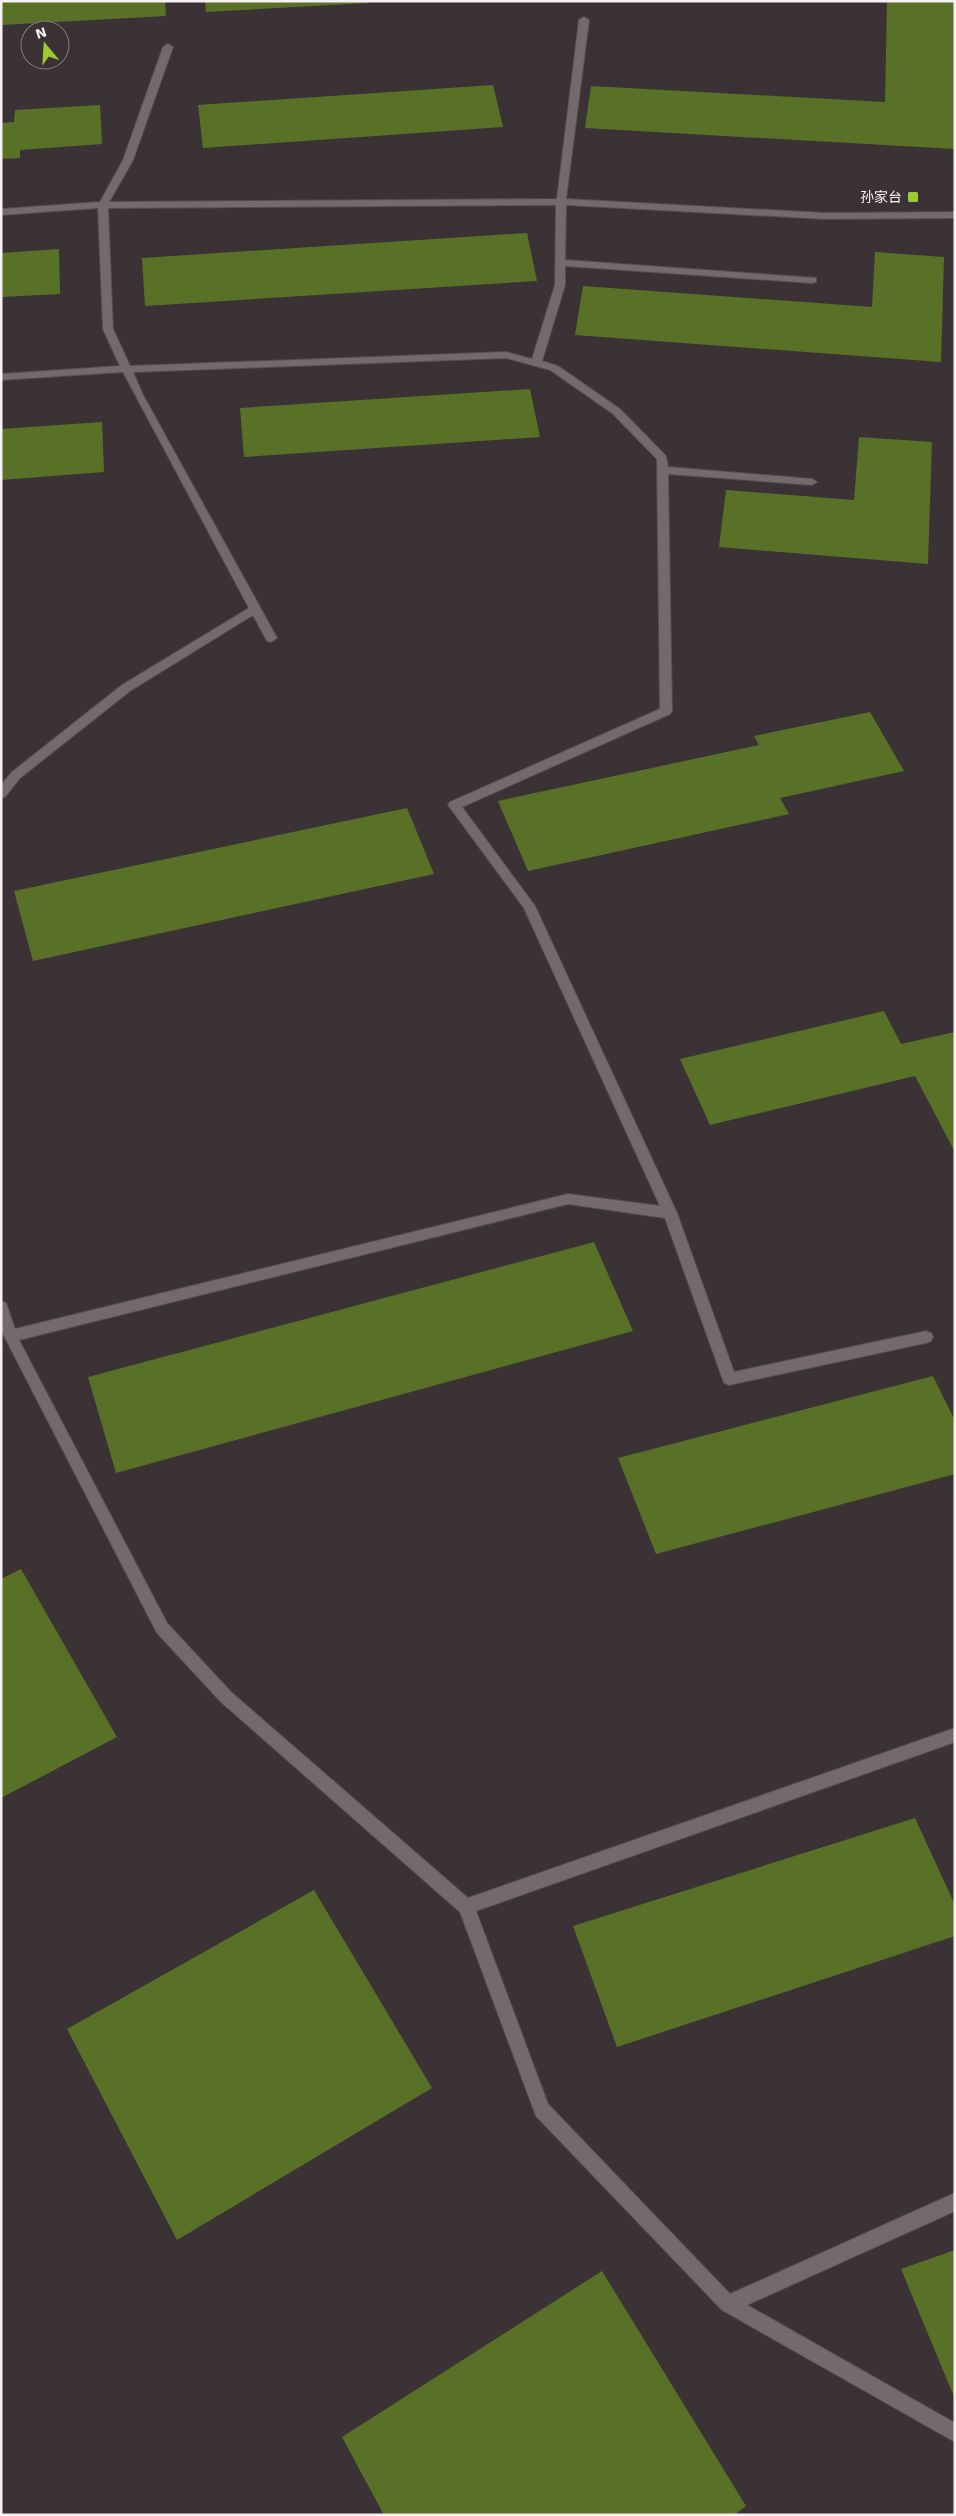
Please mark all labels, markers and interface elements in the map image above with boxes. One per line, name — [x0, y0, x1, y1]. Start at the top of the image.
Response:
north arrow — [20, 20, 70, 70]
text: N — [34, 23, 48, 42]
place label: 孙家台 — [860, 189, 902, 205]
marker: 孙家台 — [906, 190, 920, 204]

